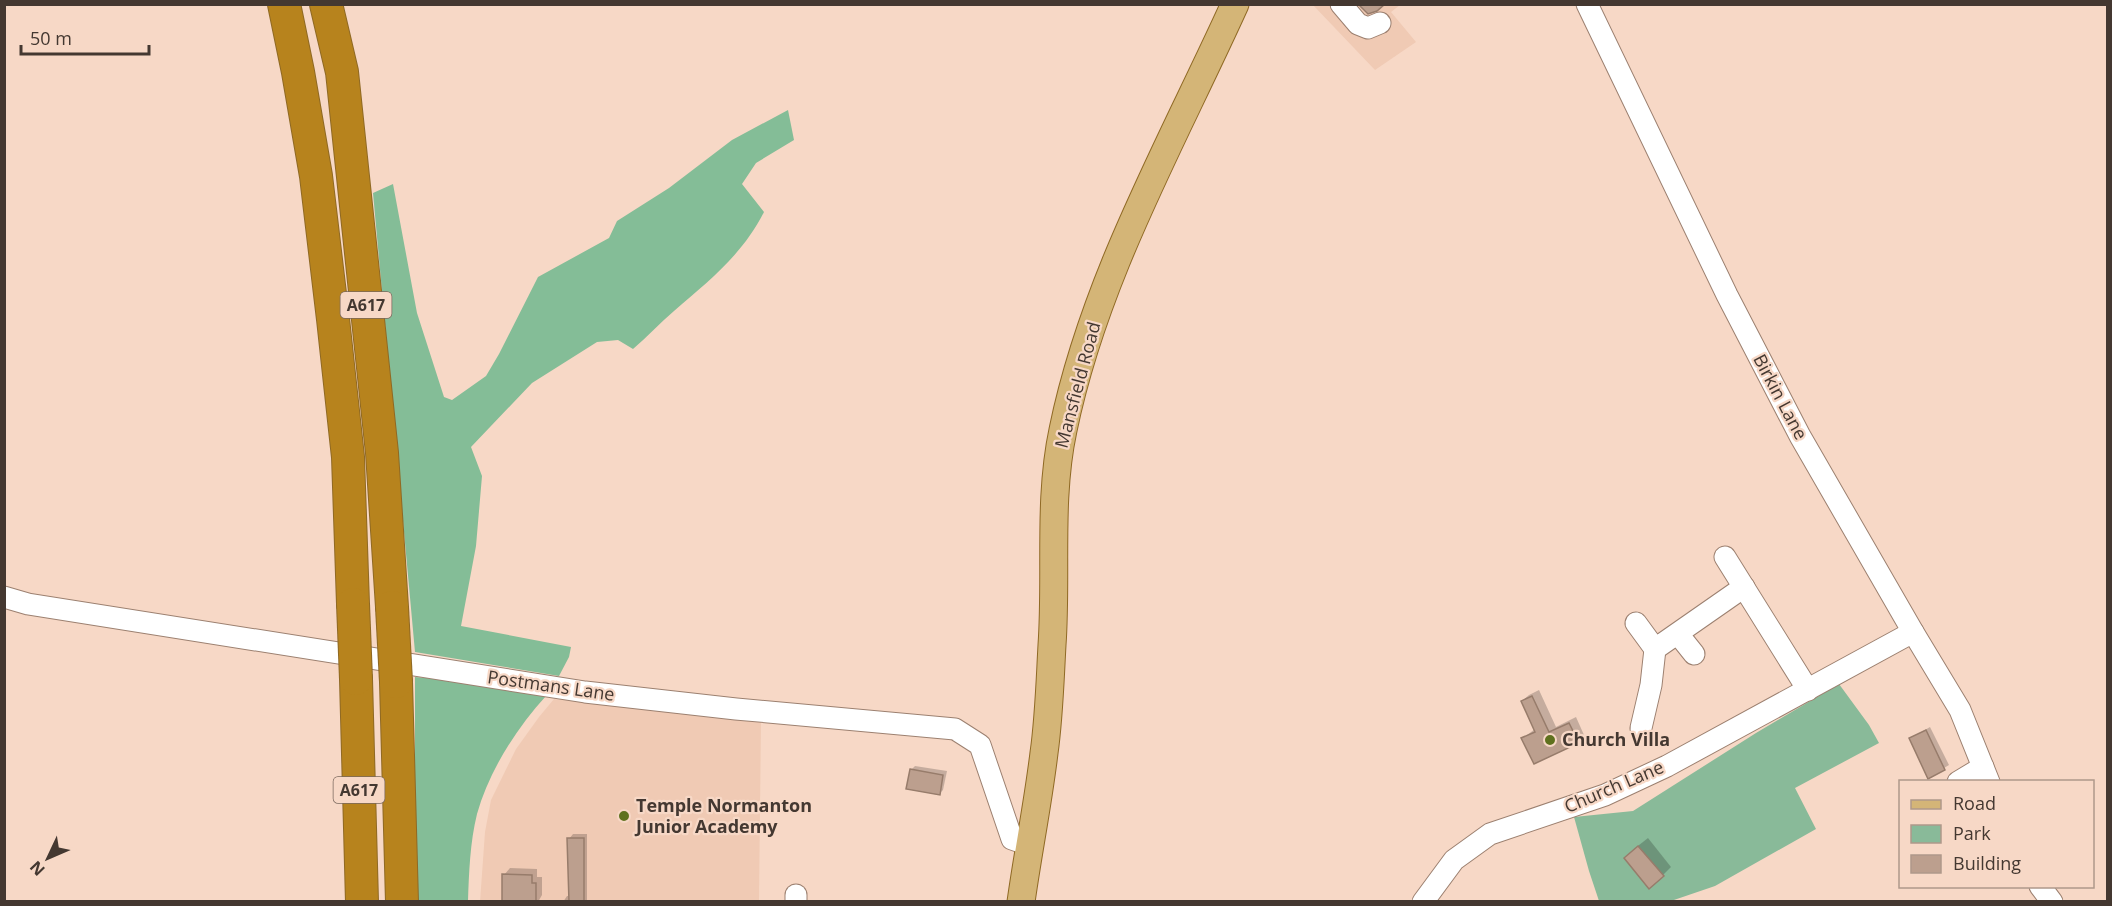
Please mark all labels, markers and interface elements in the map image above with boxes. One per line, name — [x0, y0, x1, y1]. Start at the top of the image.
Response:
scale bar — [21, 18, 148, 56]
text: 50 m — [30, 26, 72, 50]
road number: A617 — [340, 292, 392, 318]
street label: Mansfield Road — [1049, 319, 1105, 450]
street label: Birkin Lane — [1748, 349, 1813, 444]
street label: Postmans Lane — [486, 664, 616, 706]
place label: Church Villa — [1562, 727, 1670, 751]
marker: Church Villa — [1543, 733, 1557, 747]
street label: Church Lane — [1560, 754, 1667, 818]
road number: A617 — [334, 777, 385, 803]
legend — [1899, 780, 2094, 888]
text: Road — [1953, 791, 1996, 815]
place label: Temple Normanton Junior Academy — [634, 793, 812, 838]
marker: Temple Normanton Junior Academy — [617, 809, 631, 823]
text: Park — [1953, 821, 1991, 845]
north arrow — [18, 828, 78, 888]
text: Building — [1953, 851, 2021, 875]
text: N — [25, 856, 50, 881]

